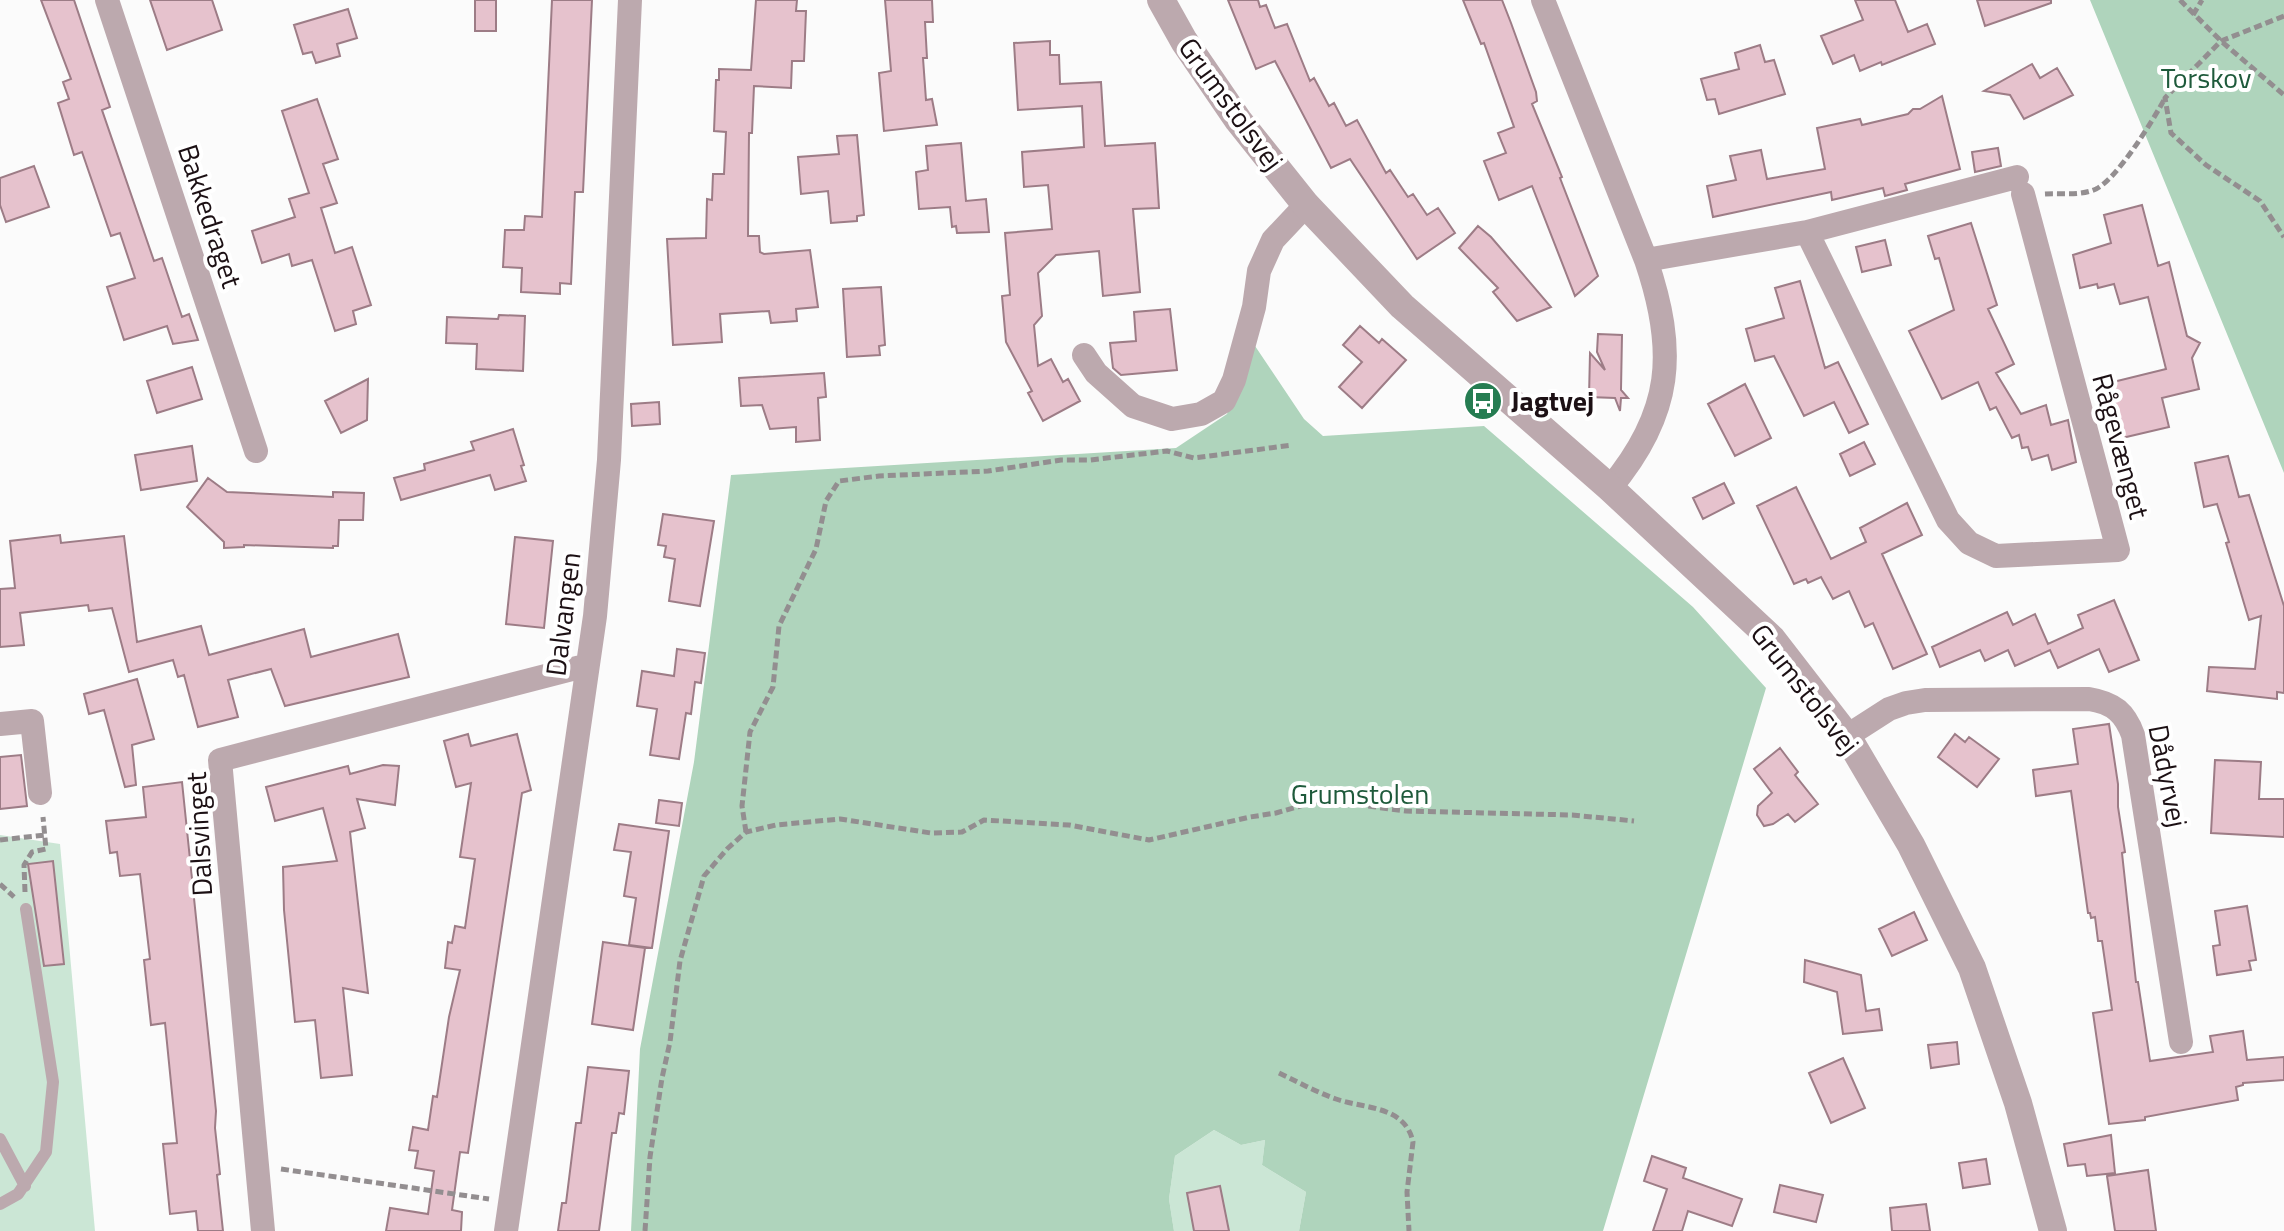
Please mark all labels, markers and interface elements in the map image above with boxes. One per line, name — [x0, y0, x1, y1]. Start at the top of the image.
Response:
street label: Grumstolsvej — [1168, 28, 1295, 179]
park label: Torskov — [2161, 56, 2251, 99]
street label: Bakkedraget — [167, 138, 254, 293]
street label: Rågevænget — [2081, 369, 2162, 523]
place label: Jagtvej — [1511, 379, 1594, 422]
bus stop icon: Jagtvej — [1462, 380, 1504, 422]
street label: Dalvangen — [534, 550, 591, 678]
street label: Grumstolsvej — [1741, 614, 1870, 763]
street label: Dådyrvej — [2138, 721, 2199, 831]
street label: Dalsvinget — [174, 771, 223, 897]
park label: Grumstolen — [1291, 772, 1429, 815]

